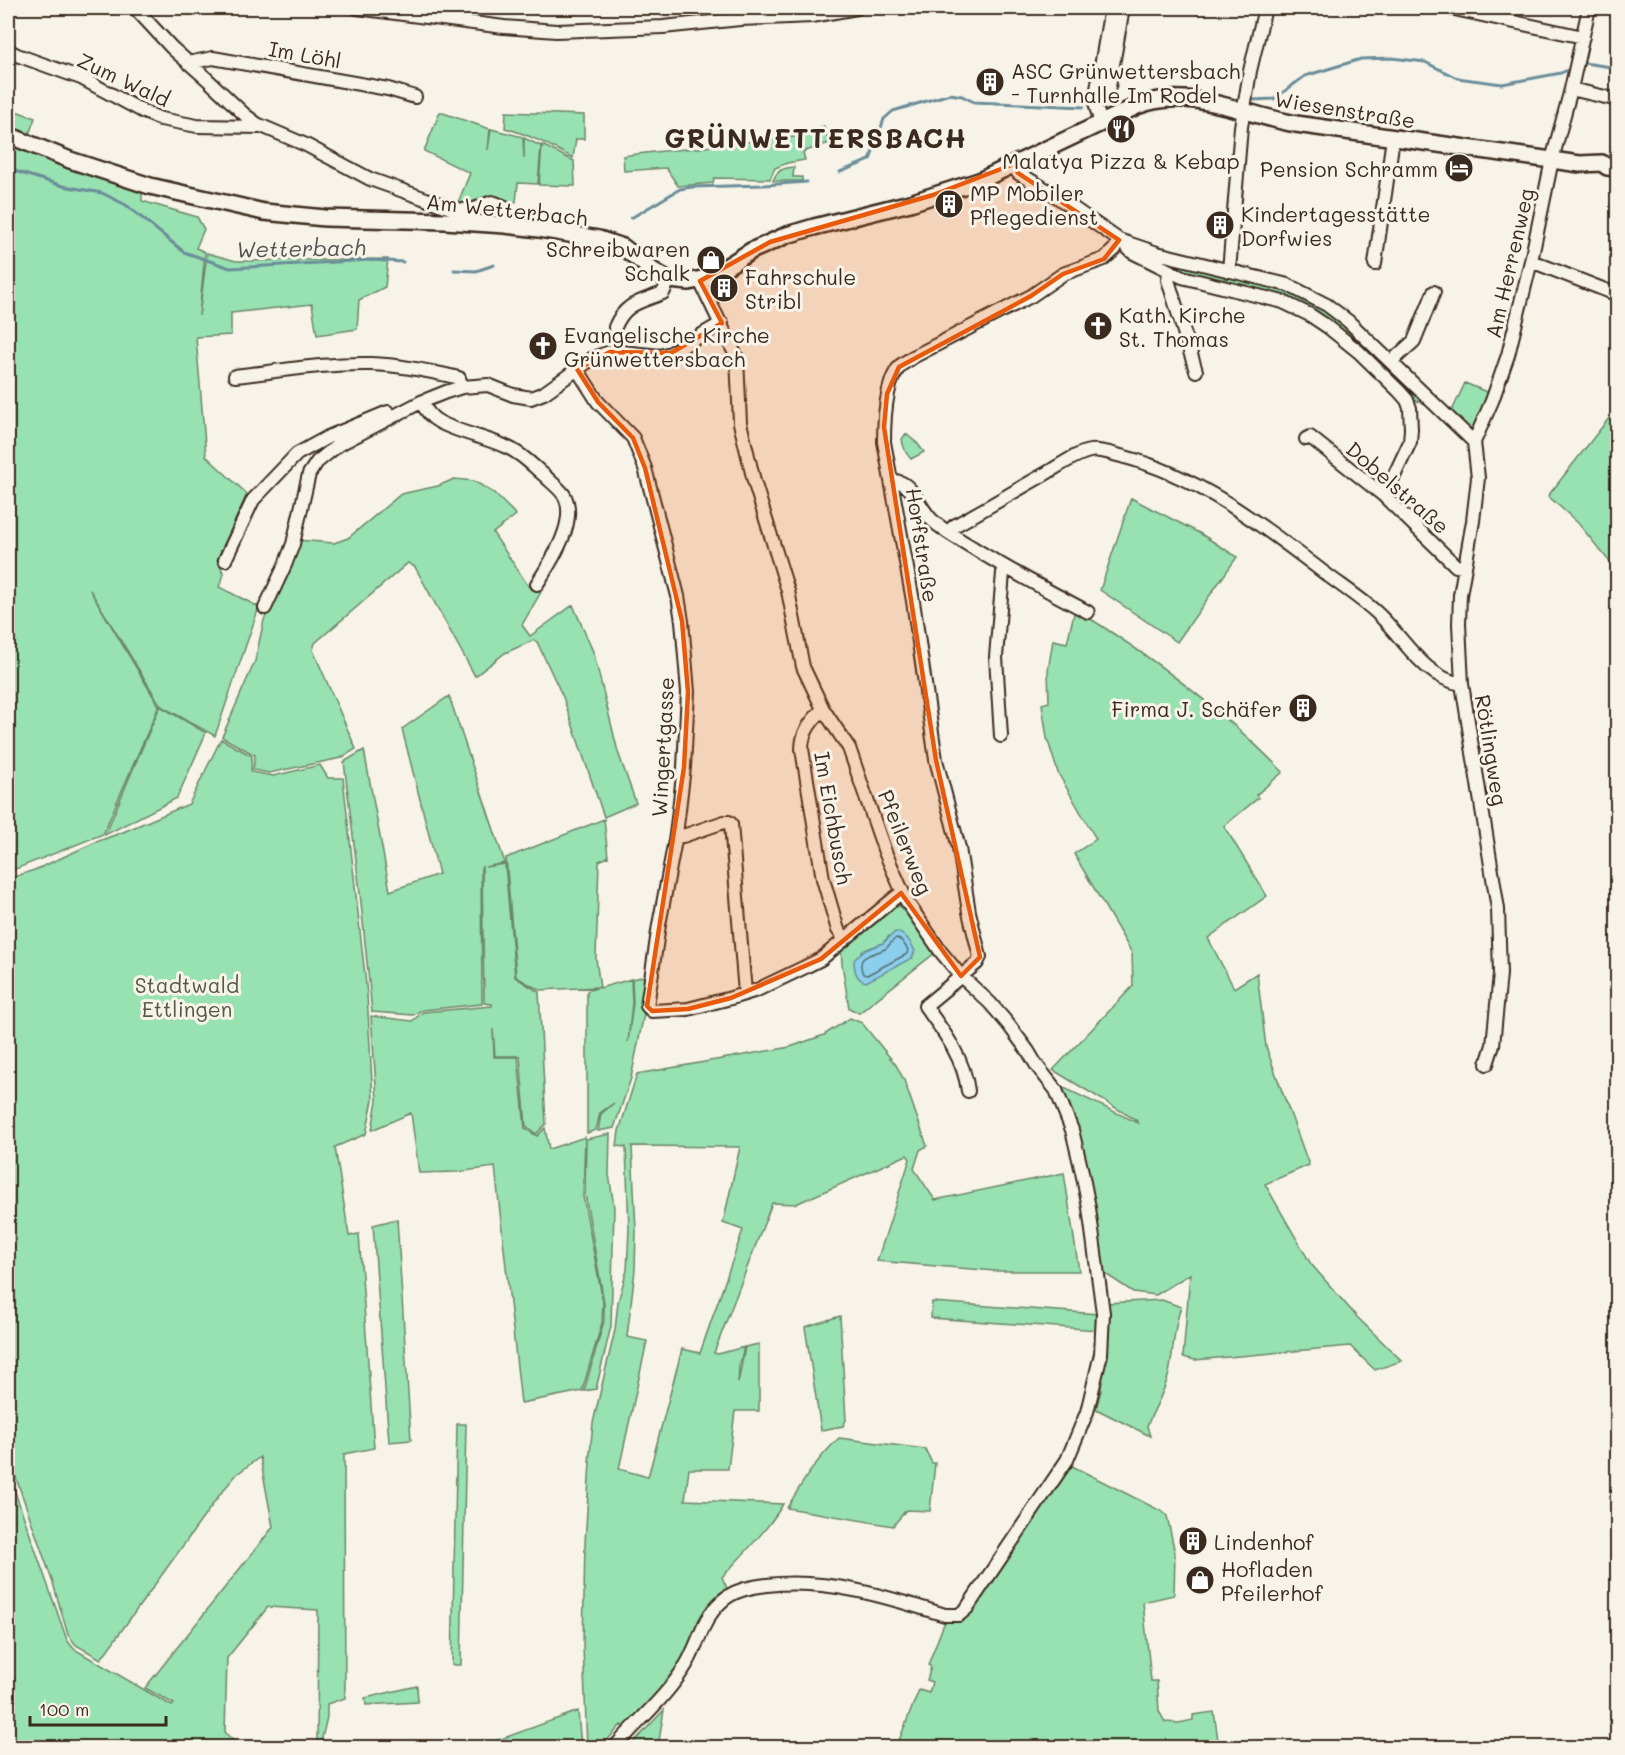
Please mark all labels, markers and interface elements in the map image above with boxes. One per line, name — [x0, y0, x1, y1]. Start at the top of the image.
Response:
street label: Im Löhl — [267, 34, 343, 74]
street label: Zum Wald — [73, 46, 175, 112]
place label: ASC Grünwettersbach - Turnhalle Im Rodel — [1011, 57, 1240, 108]
building icon: ASC Grünwettersbach - Turnhalle Im Rodel — [974, 66, 1006, 98]
street label: Wiesenstraße — [1273, 85, 1417, 133]
restaurant icon: Malatya Pizza & Kebap — [1105, 113, 1137, 145]
district label: GRÜNWETTERSBACH — [664, 120, 968, 155]
place label: Malatya Pizza & Kebap — [1002, 147, 1240, 174]
hotel icon: Pension Schramm — [1443, 152, 1475, 184]
place label: Pension Schramm — [1260, 155, 1438, 182]
place label: MP Mobiler Pflegedienst — [970, 179, 1098, 230]
street label: Am Herrenweg — [1479, 185, 1539, 341]
street label: Am Wetterbach — [425, 187, 589, 231]
building icon: MP Mobiler Pflegedienst — [933, 188, 965, 220]
place label: Kindertagesstätte Dorfwies — [1241, 200, 1430, 251]
building icon: Kindertagesstätte Dorfwies — [1204, 209, 1236, 241]
water label: Wetterbach — [236, 232, 366, 264]
place label: Schreibwaren Schalk — [546, 235, 690, 286]
shop icon: Schreibwaren Schalk — [695, 244, 727, 276]
place label: Fahrschule Stribl — [745, 263, 856, 314]
building icon: Fahrschule Stribl — [708, 272, 740, 304]
place label: Kath. Kirche St. Thomas — [1119, 301, 1246, 352]
church icon: Kath. Kirche St. Thomas — [1082, 310, 1114, 342]
place label: Evangelische Kirche Grünwettersbach — [564, 321, 770, 372]
church icon: Evangelische Kirche Grünwettersbach — [527, 330, 559, 362]
street label: Dobelstraße — [1341, 435, 1455, 539]
street label: Horfstraße — [901, 486, 945, 604]
street label: Wingertgasse — [645, 676, 679, 818]
building icon: Firma J. Schäfer — [1287, 692, 1319, 724]
street label: Rötlingweg — [1470, 693, 1514, 807]
place label: Firma J. Schäfer — [1111, 695, 1282, 722]
street label: Im Eichbusch — [809, 749, 859, 887]
street label: Pfeilerweg — [873, 786, 939, 898]
park label: Stadtwald Ettlingen — [135, 971, 239, 1022]
building icon: Lindenhof — [1177, 1525, 1209, 1557]
place label: Lindenhof — [1214, 1528, 1314, 1555]
place label: Hofladen Pfeilerhof — [1221, 1555, 1324, 1606]
shop icon: Hofladen Pfeilerhof — [1184, 1564, 1216, 1596]
scale bar — [30, 1689, 166, 1727]
text: 100 m — [39, 1697, 89, 1721]

